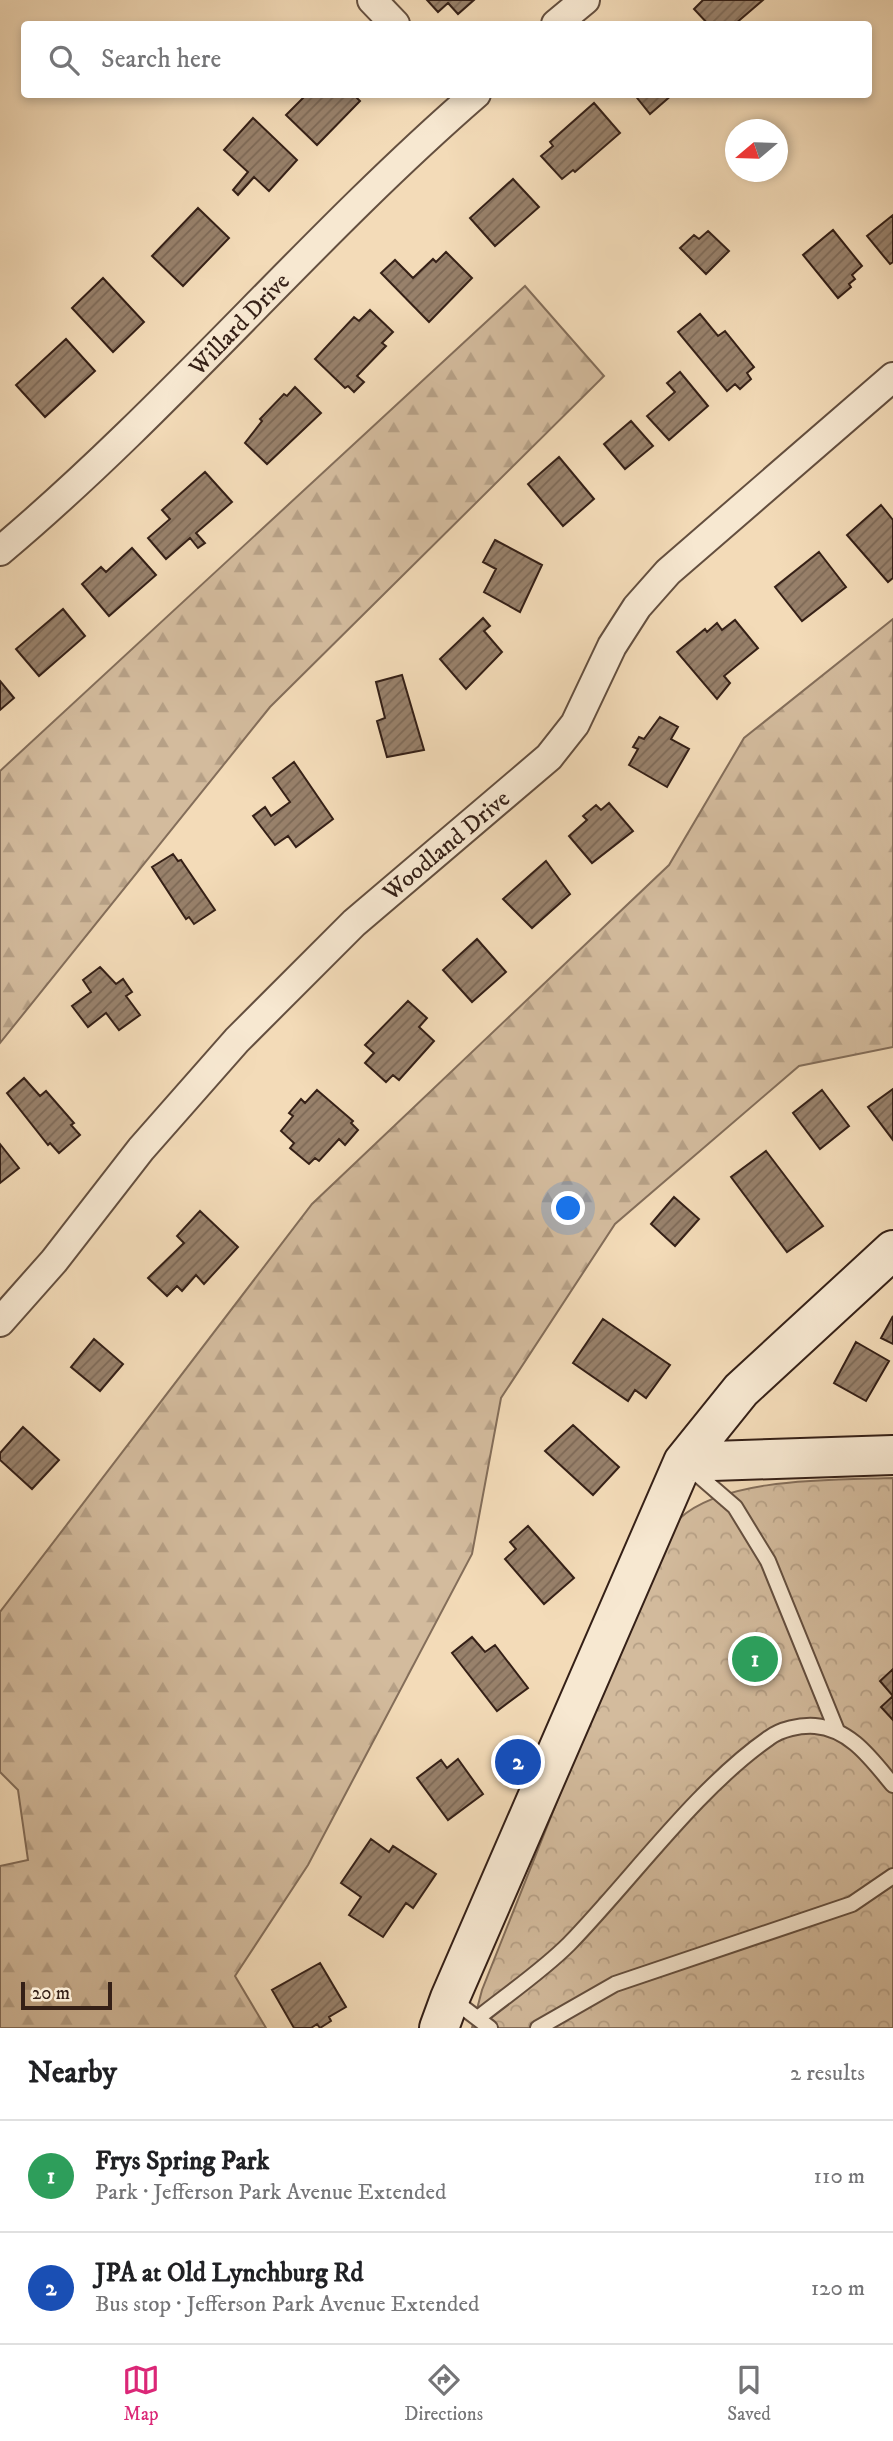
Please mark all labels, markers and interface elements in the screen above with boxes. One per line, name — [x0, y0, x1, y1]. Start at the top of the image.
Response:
search box — [21, 21, 872, 98]
icon: search — [45, 41, 83, 79]
text: Search here — [101, 43, 221, 76]
north arrow — [725, 119, 788, 182]
street label: Willard Drive — [182, 267, 296, 383]
street label: Woodland Drive — [376, 784, 516, 908]
your location — [551, 1191, 585, 1225]
pin: 1 — [732, 1633, 778, 1685]
pin: 2 — [495, 1736, 541, 1788]
scale bar — [21, 1979, 112, 2011]
text: 20 m — [32, 1982, 70, 2005]
text: Nearby — [28, 2055, 117, 2092]
text: 2 results — [790, 2059, 865, 2088]
text: Frys Spring Park — [95, 2145, 269, 2178]
text: 1 — [47, 2162, 55, 2191]
text: 110 m — [814, 2162, 865, 2191]
text: Park · Jefferson Park Avenue Extended — [95, 2178, 446, 2207]
text: JPA at Old Lynchburg Rd — [95, 2257, 364, 2290]
text: 2 — [45, 2274, 57, 2303]
text: 120 m — [811, 2274, 865, 2303]
text: Bus stop · Jefferson Park Avenue Extended — [95, 2290, 479, 2319]
tab: Map — [122, 2361, 160, 2426]
tab: Directions — [404, 2361, 483, 2426]
tab: Saved — [727, 2361, 771, 2426]

